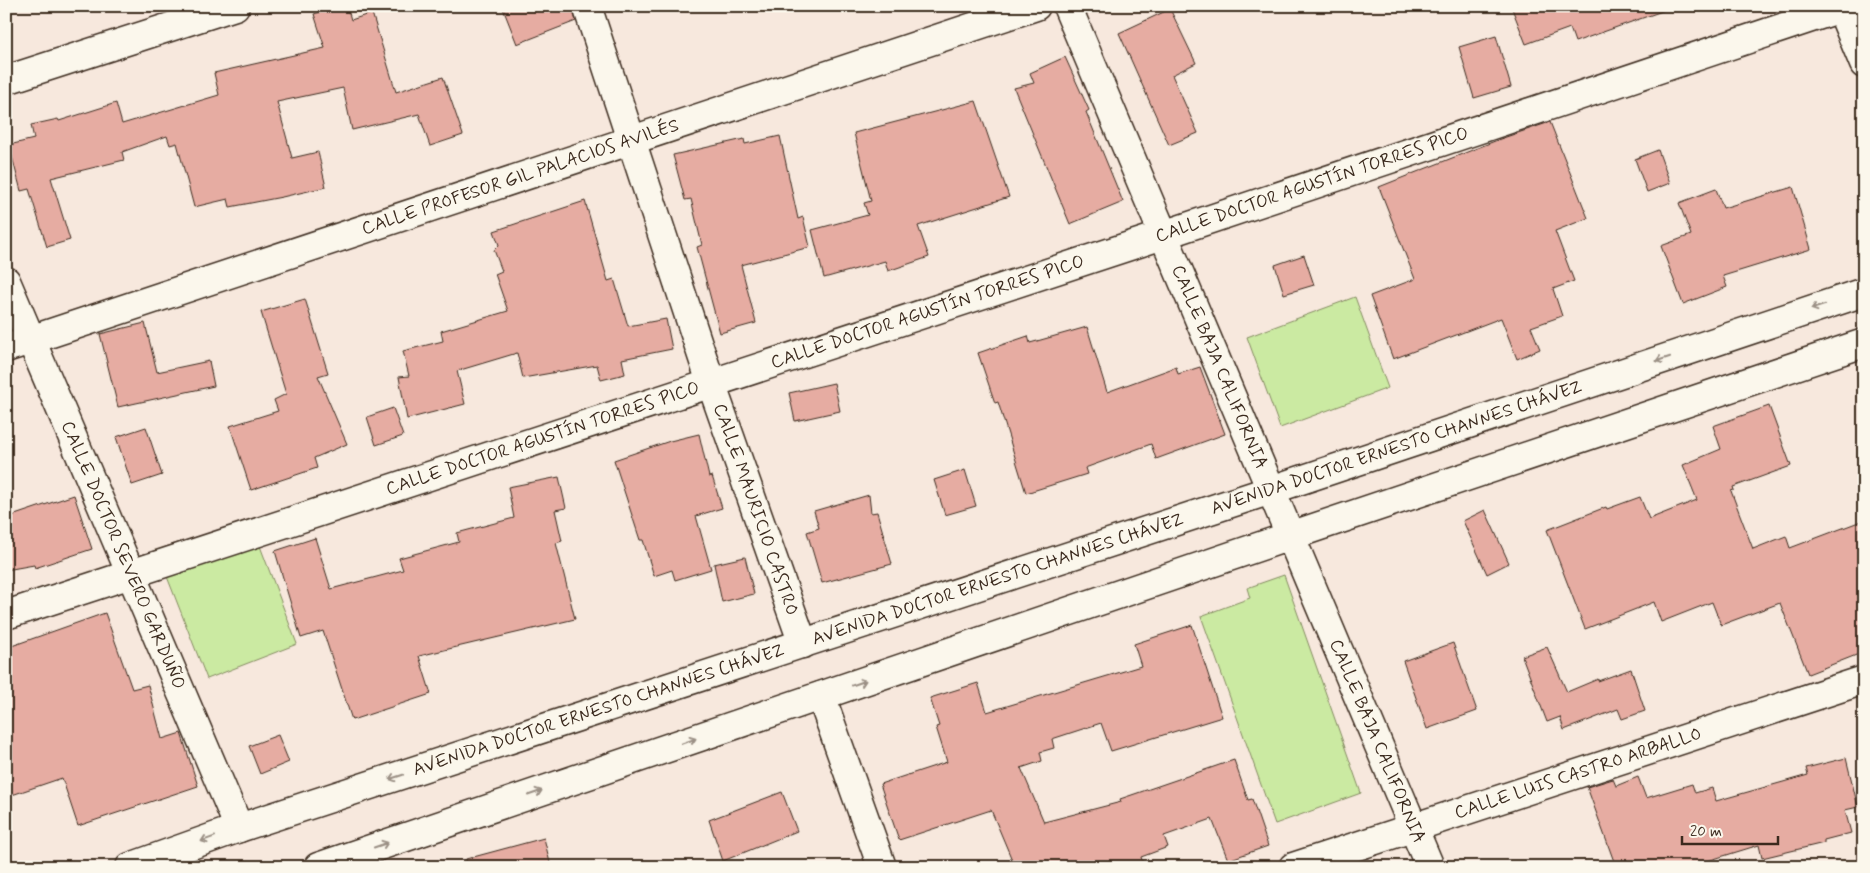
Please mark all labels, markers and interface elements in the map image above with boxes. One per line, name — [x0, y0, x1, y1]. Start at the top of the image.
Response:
street label: CALLE PROFESOR GIL PALACIOS AVILÉS — [359, 113, 682, 241]
street label: CALLE DOCTOR AGUSTÍN TORRES PICO — [1152, 122, 1472, 249]
street label: CALLE DOCTOR AGUSTÍN TORRES PICO — [768, 250, 1087, 375]
street label: CALLE BAJA CALIFORNIA — [1166, 261, 1273, 473]
one-way arrow — [1810, 303, 1826, 313]
one-way arrow — [1656, 355, 1672, 364]
street label: AVENIDA DOCTOR ERNESTO CHANNES CHÁVEZ — [1208, 375, 1585, 521]
street label: CALLE DOCTOR AGUSTÍN TORRES PICO — [383, 376, 703, 501]
street label: CALLE MAURICIO CASTRO — [707, 400, 804, 619]
street label: CALLE DOCTOR SEVERO GARDUÑO — [55, 417, 191, 693]
street label: AVENIDA DOCTOR ERNESTO CHANNES CHÁVEZ — [809, 508, 1186, 652]
street label: CALLE BAJA CALIFORNIA — [1323, 636, 1431, 847]
street label: AVENIDA DOCTOR ERNESTO CHANNES CHÁVEZ — [410, 638, 787, 782]
one-way arrow — [851, 678, 866, 687]
street label: CALLE LUIS CASTRO ARBALLO — [1452, 722, 1705, 825]
one-way arrow — [680, 736, 696, 745]
one-way arrow — [388, 773, 404, 782]
one-way arrow — [526, 788, 542, 797]
scale bar — [1682, 813, 1779, 845]
text: 20 m — [1690, 822, 1722, 842]
one-way arrow — [201, 835, 216, 844]
one-way arrow — [373, 840, 389, 850]

